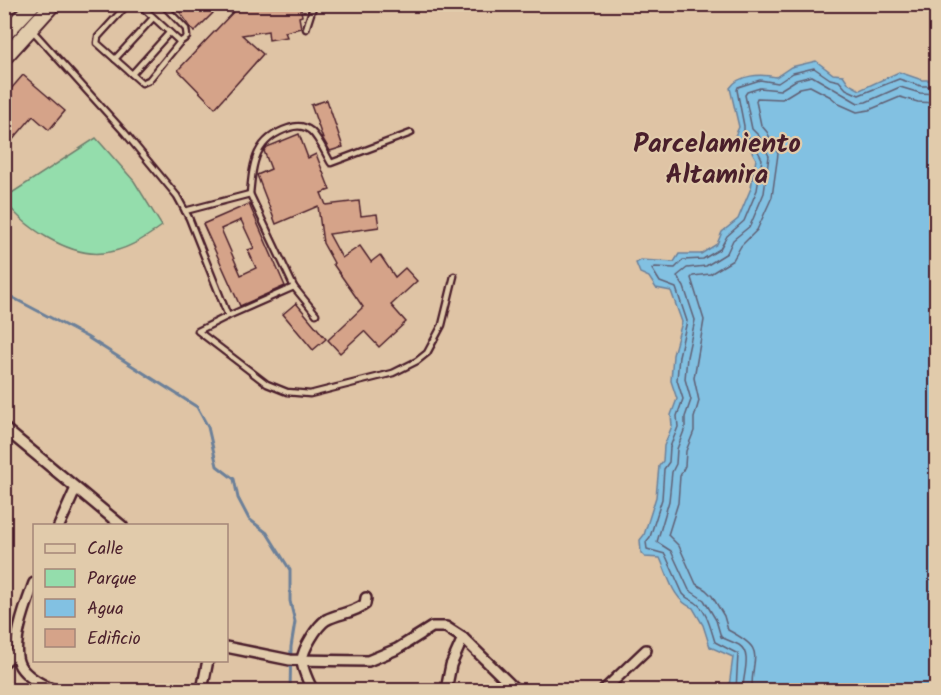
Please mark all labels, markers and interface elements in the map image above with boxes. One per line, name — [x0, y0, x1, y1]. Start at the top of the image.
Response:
district label: Parcelamiento Altamira — [633, 123, 801, 197]
legend — [33, 524, 228, 662]
text: Calle — [87, 535, 123, 564]
text: Parque — [87, 565, 136, 594]
text: Agua — [87, 595, 124, 624]
text: Edificio — [87, 625, 141, 654]

